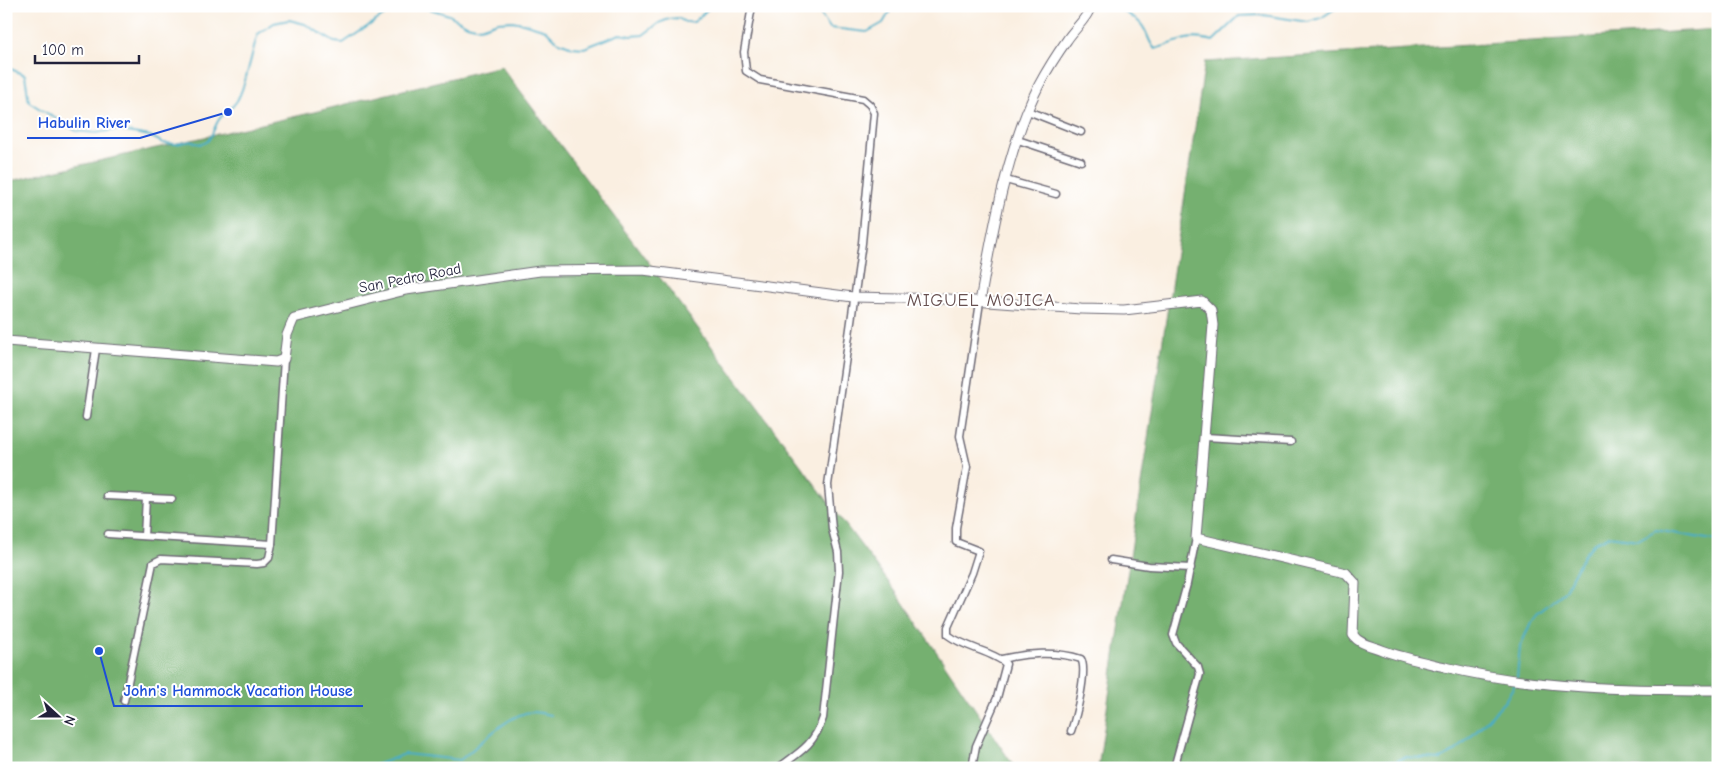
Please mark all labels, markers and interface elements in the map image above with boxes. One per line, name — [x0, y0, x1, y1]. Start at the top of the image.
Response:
scale bar — [35, 32, 139, 64]
text: 100 m — [42, 41, 84, 59]
callout: Habulin River — [27, 107, 140, 138]
text: Habulin River — [38, 114, 131, 132]
street label: San Pedro Road — [357, 259, 463, 297]
district label: MIGUEL MOJICA — [907, 290, 1055, 311]
callout: John's Hammock Vacation House — [114, 675, 363, 706]
text: John's Hammock Vacation House — [123, 682, 353, 700]
north arrow — [32, 692, 82, 742]
text: N — [60, 713, 79, 728]

